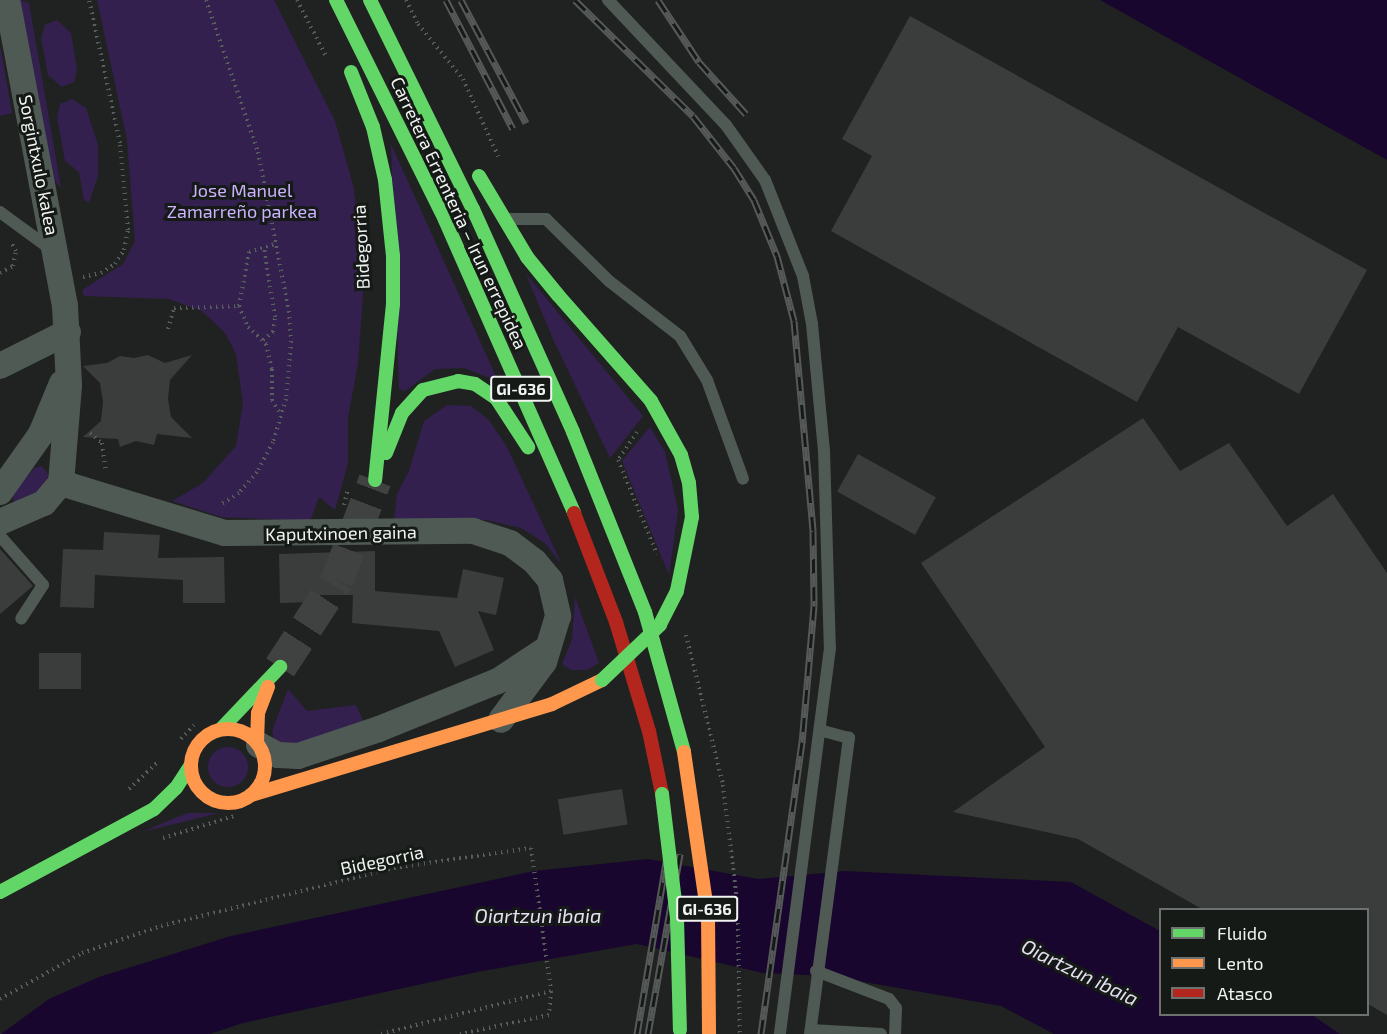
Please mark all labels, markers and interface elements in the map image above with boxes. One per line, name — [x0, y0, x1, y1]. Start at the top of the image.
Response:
street label: Carretera Errenteria – Irun errepidea — [386, 73, 532, 353]
street label: Sorgintxulo kalea — [15, 93, 63, 237]
park label: Jose Manuel Zamarreño parkea — [167, 180, 317, 222]
street label: Bidegorria — [348, 204, 374, 290]
road number: GI-636 — [490, 376, 552, 402]
street label: Kaputxinoen gaina — [265, 521, 417, 545]
street label: Bidegorria — [338, 841, 426, 879]
road number: GI-636 — [676, 896, 738, 922]
water label: Oiartzun ibaia — [475, 903, 601, 927]
legend — [1159, 908, 1369, 1016]
text: Fluido — [1217, 922, 1267, 944]
water label: Oiartzun ibaia — [1018, 933, 1142, 1011]
text: Lento — [1217, 952, 1263, 974]
text: Atasco — [1217, 982, 1273, 1004]

